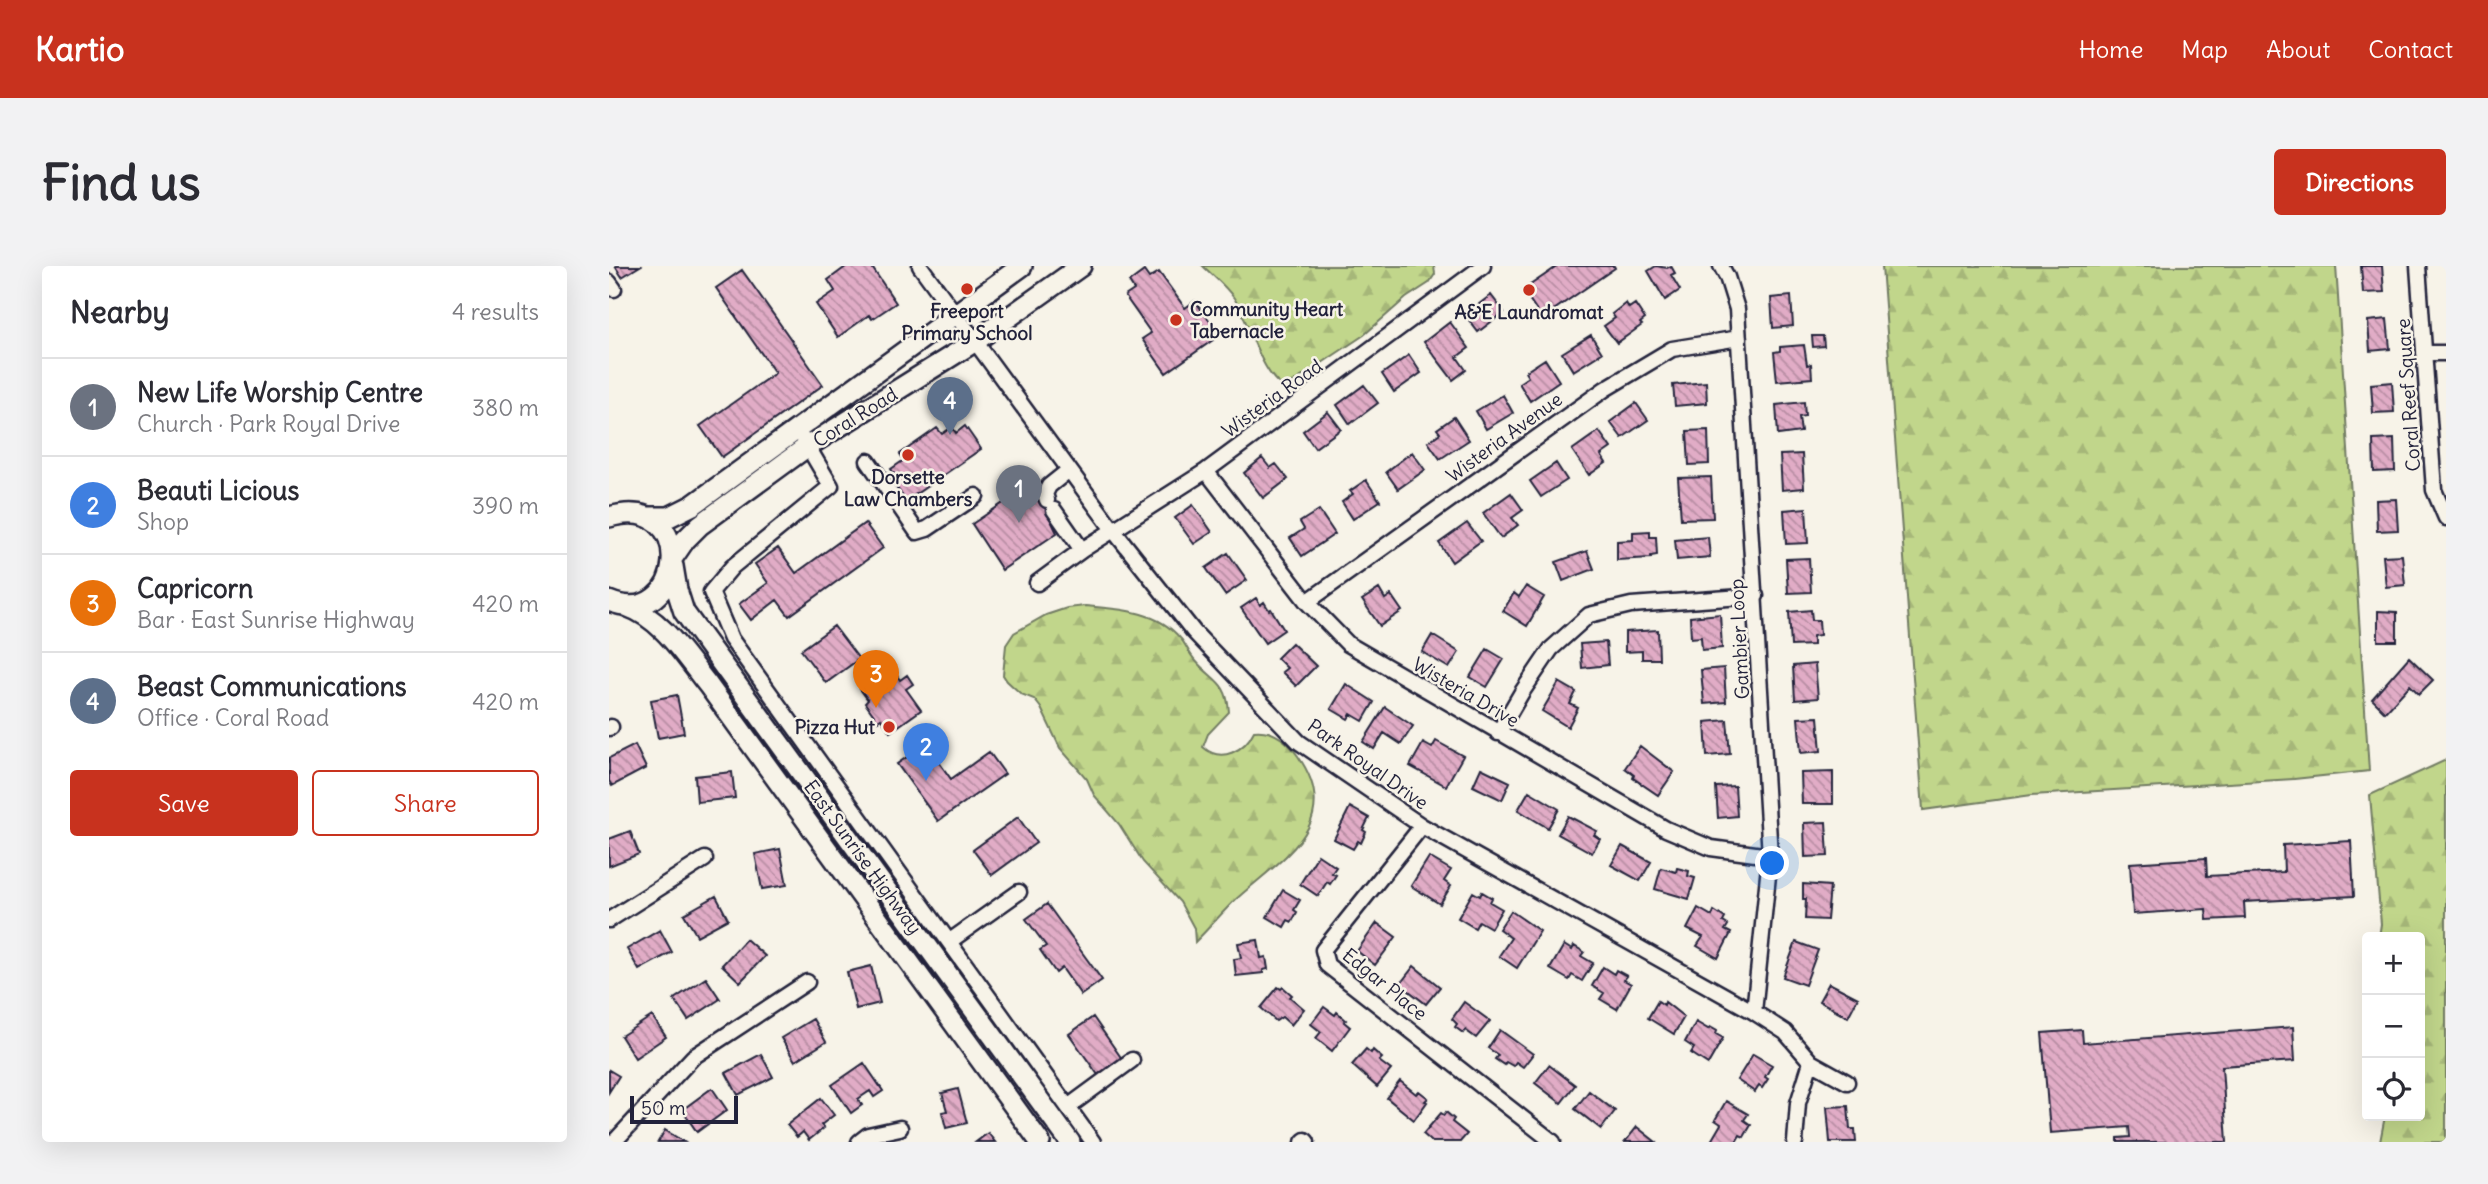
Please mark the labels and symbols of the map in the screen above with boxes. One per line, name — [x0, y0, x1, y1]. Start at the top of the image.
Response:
marker: Freeport Primary School — [959, 281, 975, 297]
marker: A&E Laundromat — [1521, 282, 1537, 298]
place label: Community Heart Tabernacle — [1190, 297, 1344, 343]
place label: Freeport Primary School — [902, 299, 1032, 345]
place label: A&E Laundromat — [1455, 300, 1604, 324]
marker: Community Heart Tabernacle — [1168, 312, 1184, 328]
street label: Coral Reef Square — [2391, 318, 2425, 472]
street label: Wisteria Road — [1217, 353, 1327, 443]
pin: 4 — [927, 377, 973, 435]
street label: Coral Road — [808, 382, 902, 452]
street label: Wisteria Avenue — [1441, 387, 1567, 487]
marker: Dorsette Law Chambers — [900, 447, 916, 463]
place label: Dorsette Law Chambers — [844, 465, 973, 511]
pin: 1 — [996, 465, 1042, 523]
street label: Gambier Loop — [1724, 578, 1754, 700]
pin: 3 — [853, 650, 899, 708]
street label: Wisteria Drive — [1409, 652, 1523, 732]
street label: Park Royal Drive — [1303, 714, 1433, 814]
place label: Pizza Hut — [795, 715, 876, 739]
marker: Pizza Hut — [881, 719, 897, 735]
pin: 2 — [903, 723, 949, 781]
street label: East Sunrise Highway — [799, 775, 927, 939]
your location — [1755, 846, 1789, 880]
street label: Edgar Place — [1338, 943, 1432, 1025]
scale bar — [630, 1093, 739, 1125]

